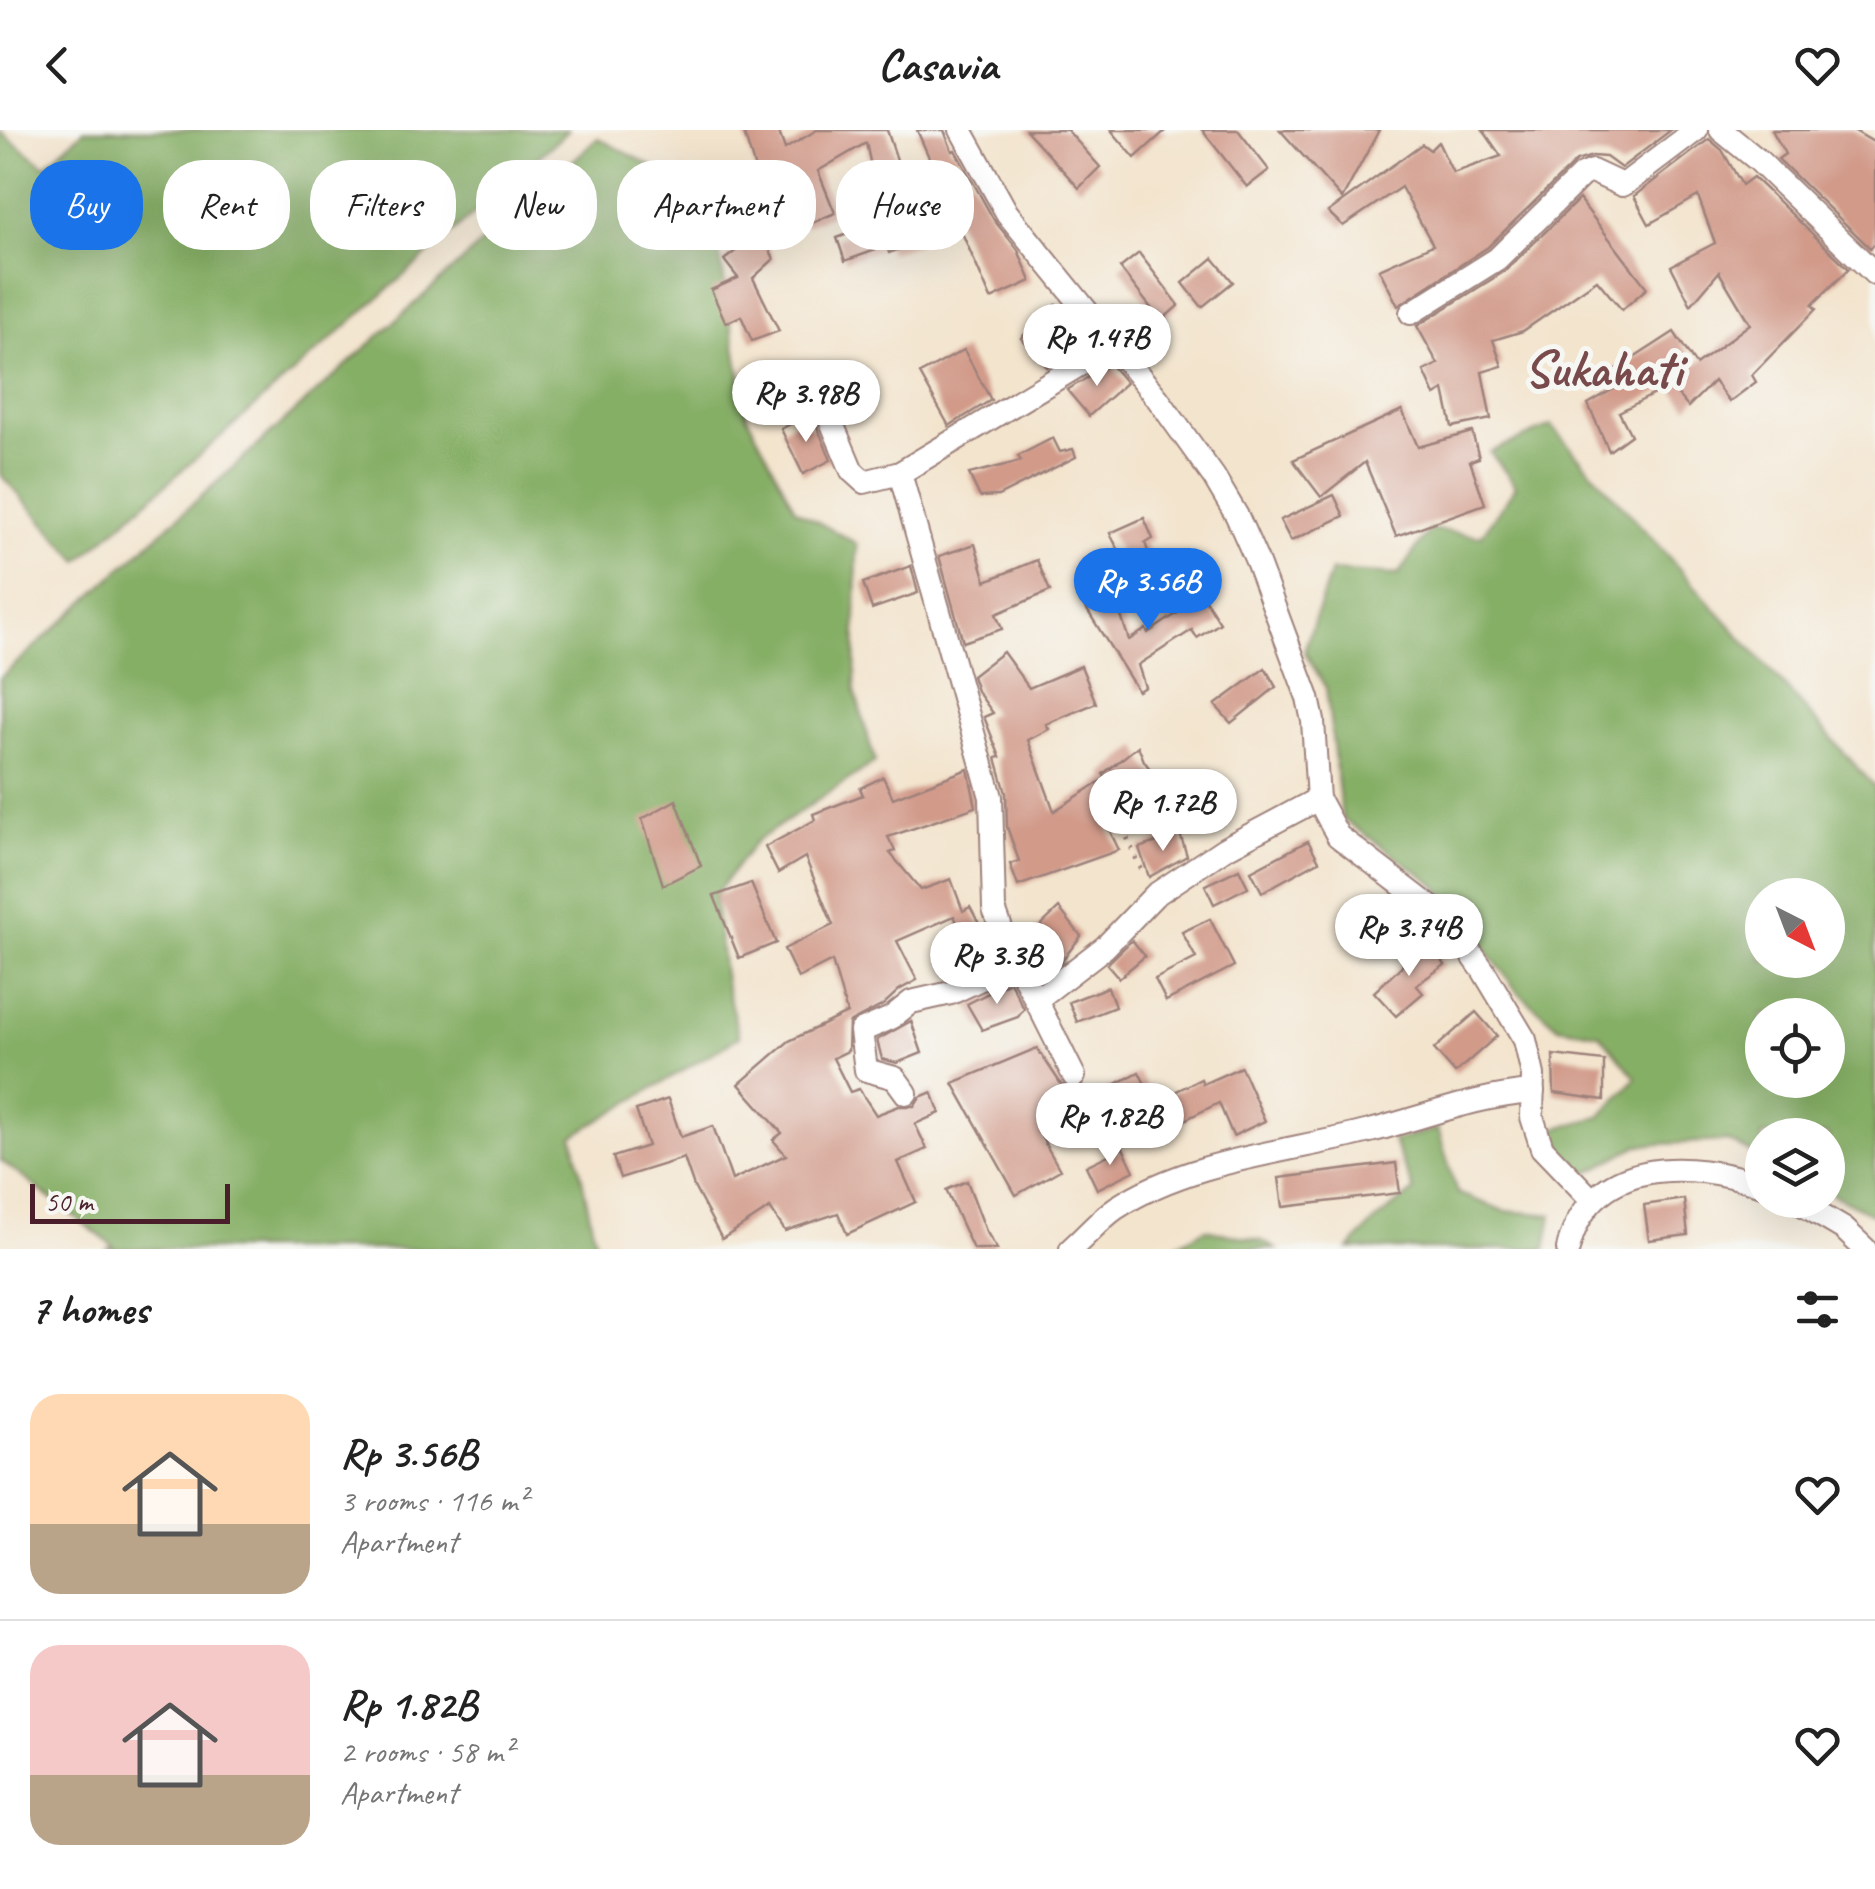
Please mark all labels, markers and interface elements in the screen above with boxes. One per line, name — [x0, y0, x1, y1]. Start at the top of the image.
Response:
text: Casavia — [878, 37, 997, 94]
icon: back — [30, 38, 85, 93]
icon: heart — [1790, 38, 1845, 93]
chip: Buy — [30, 160, 143, 250]
chip: Rent — [163, 160, 290, 250]
chip: Filters — [310, 160, 456, 250]
chip: New — [476, 160, 597, 250]
chip: Apartment — [617, 160, 816, 250]
chip: House — [836, 160, 974, 250]
pin: Rp 1.47B — [994, 304, 1200, 389]
text: Rp 1.47B — [1045, 316, 1149, 357]
district label: Sukahati — [1524, 336, 1689, 402]
pin: Rp 3.98B — [703, 360, 909, 445]
text: Rp 3.98B — [754, 372, 858, 413]
pin: Rp 3.56B — [1045, 548, 1251, 633]
text: Rp 3.56B — [1096, 560, 1200, 601]
pin: Rp 1.72B — [1060, 769, 1266, 854]
text: Rp 1.72B — [1111, 781, 1215, 822]
north arrow — [1745, 878, 1845, 978]
map controls — [1745, 878, 1845, 1218]
pin: Rp 3.74B — [1306, 894, 1512, 979]
text: Rp 3.74B — [1357, 906, 1461, 947]
pin: Rp 3.3B — [905, 922, 1089, 1007]
text: Rp 3.3B — [952, 934, 1042, 975]
button: locate — [1745, 998, 1845, 1098]
pin: Rp 1.82B — [1007, 1083, 1213, 1168]
text: Rp 1.82B — [1058, 1095, 1162, 1136]
button: layers — [1745, 1118, 1845, 1218]
scale bar — [30, 1179, 230, 1224]
text: 50 m — [45, 1184, 93, 1219]
icon: filters — [1790, 1282, 1845, 1337]
text: 7 homes — [30, 1283, 148, 1336]
text: Rp 3.56B — [340, 1427, 477, 1480]
icon: home — [110, 1434, 230, 1554]
icon: heart — [1790, 1467, 1845, 1522]
text: 3 rooms · 116 m² — [340, 1480, 527, 1521]
text: Apartment — [340, 1521, 458, 1562]
text: Rp 1.82B — [340, 1678, 477, 1731]
icon: home — [110, 1685, 230, 1805]
icon: heart — [1790, 1718, 1845, 1773]
text: 2 rooms · 58 m² — [340, 1731, 513, 1772]
text: Apartment — [340, 1772, 458, 1813]

